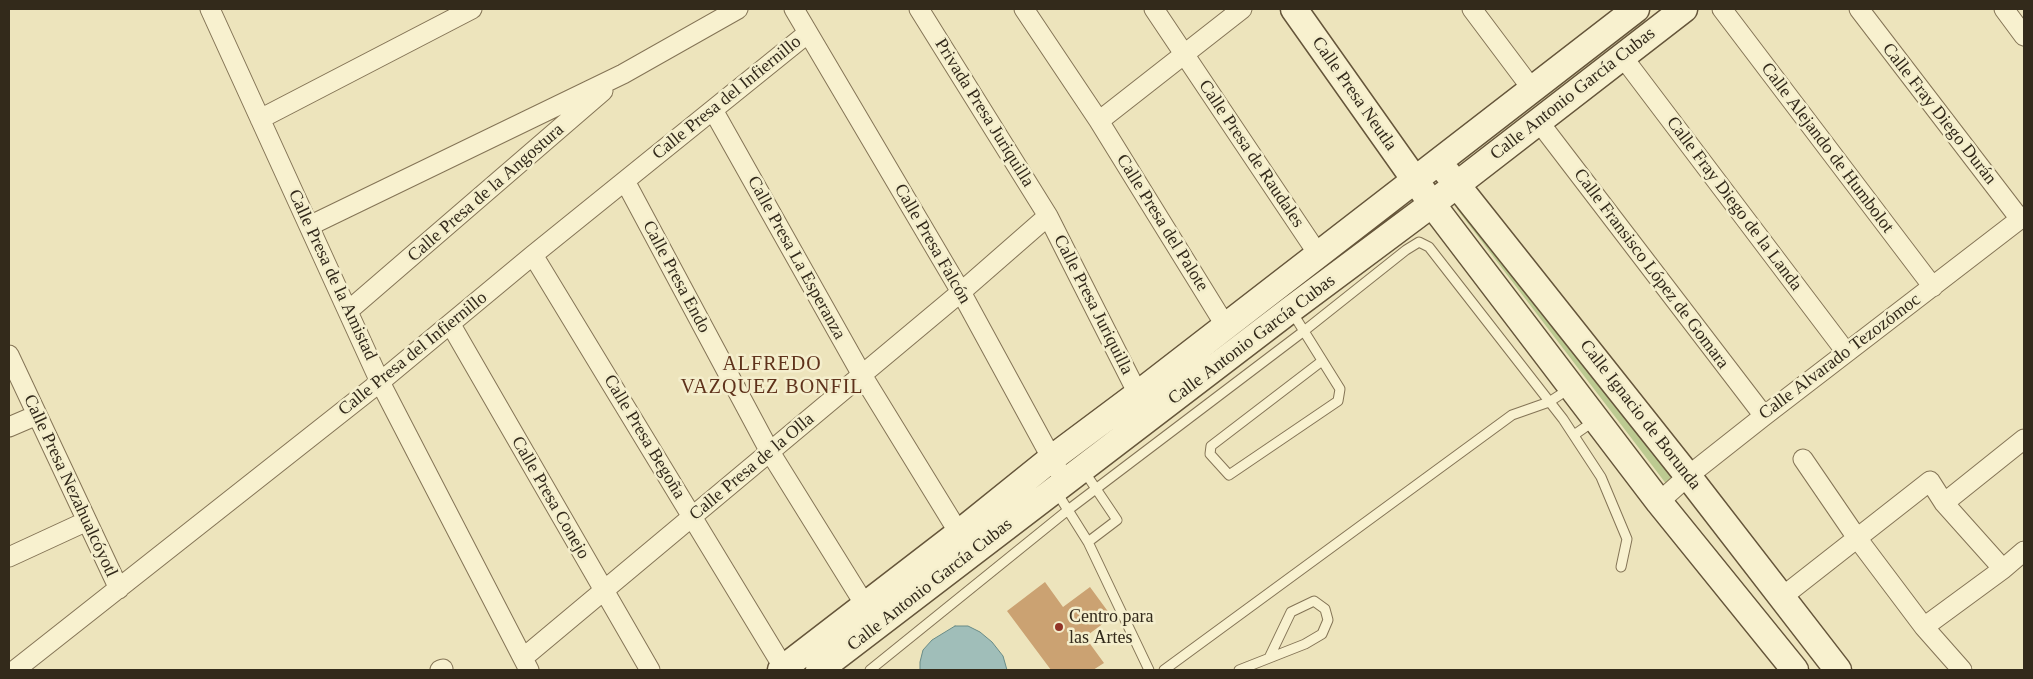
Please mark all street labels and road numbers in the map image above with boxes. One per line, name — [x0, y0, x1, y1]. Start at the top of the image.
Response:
street label: Calle Antonio García Cubas — [1486, 23, 1660, 165]
street label: Calle Presa del Infiernillo — [648, 31, 806, 165]
street label: Calle Presa Neutla — [1307, 33, 1401, 155]
street label: Privada Presa Juriquilla — [930, 35, 1038, 191]
street label: Calle Fray Diego Durán — [1877, 39, 2001, 189]
street label: Calle Alejando de Humbolot — [1756, 59, 1898, 237]
street label: Calle Presa de Raudales — [1194, 76, 1308, 232]
street label: Calle Fray Diego de la Landa — [1661, 113, 1807, 295]
street label: Calle Presa de la Angostura — [403, 119, 569, 267]
street label: Calle Presa del Palote — [1111, 151, 1213, 295]
street label: Calle Fransisco López de Gomara — [1569, 165, 1733, 373]
street label: Calle Presa La Esperanza — [742, 173, 850, 343]
street label: Calle Presa Falcón — [889, 180, 975, 308]
street label: Calle Presa de la Amistad — [283, 186, 381, 364]
street label: Calle Presa Endo — [637, 217, 715, 337]
street label: Calle Presa Juriquilla — [1048, 232, 1138, 378]
street label: Calle Antonio García Cubas — [1164, 270, 1340, 410]
street label: Calle Presa del Infiernillo — [334, 287, 492, 421]
street label: Calle Alvarado Tezozómoc — [1755, 289, 1925, 425]
street label: Calle Ignacio de Borunda — [1575, 336, 1705, 494]
street label: Calle Presa Begoña — [598, 371, 690, 503]
street label: Calle Presa Nezahualcóyotl — [18, 391, 122, 581]
street label: Calle Presa de la Olla — [685, 409, 819, 525]
street label: Calle Presa Conejo — [506, 433, 594, 563]
street label: Calle Antonio García Cubas — [843, 514, 1017, 656]

